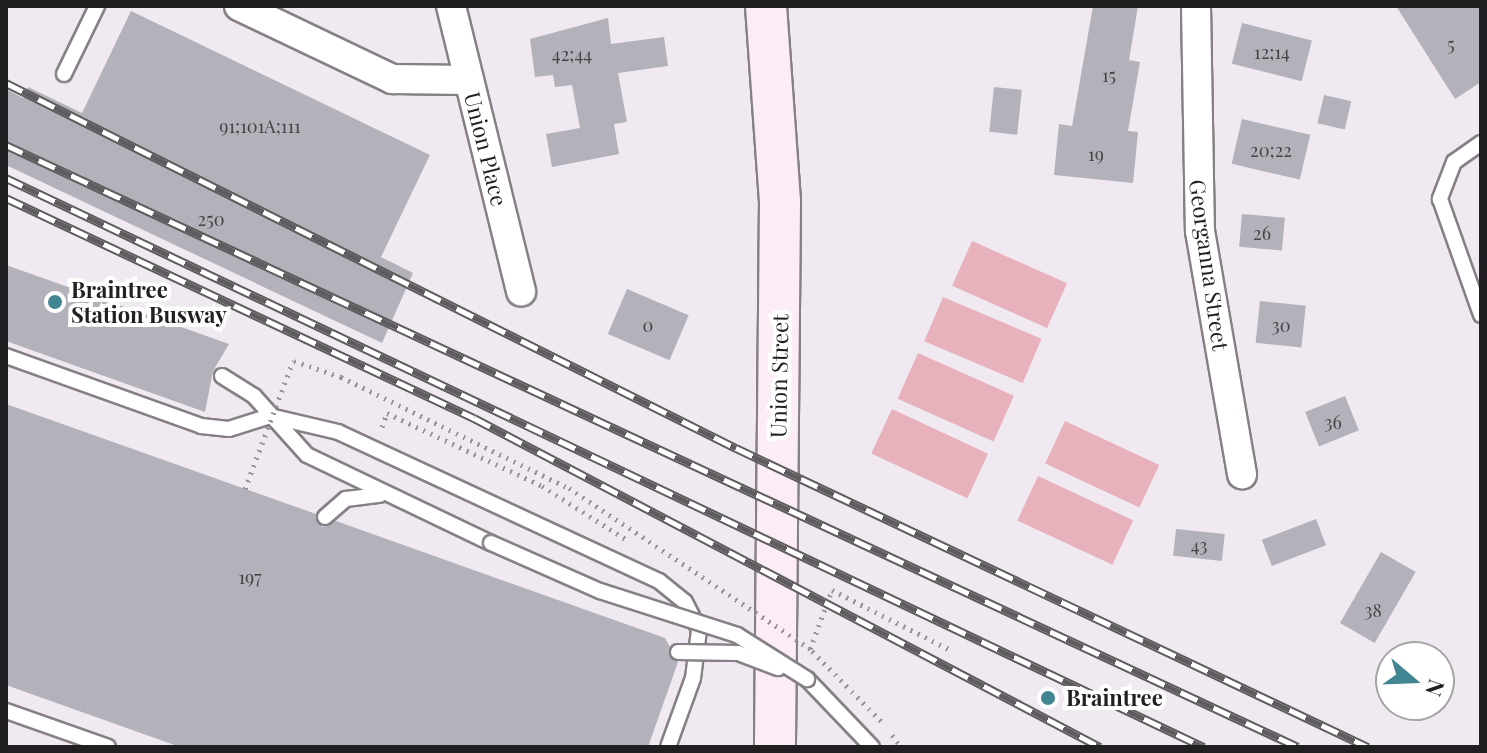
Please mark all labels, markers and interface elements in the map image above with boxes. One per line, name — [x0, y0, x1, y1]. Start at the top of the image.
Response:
house number: 5 — [1447, 33, 1455, 55]
house number: 12;14 — [1254, 41, 1290, 63]
house number: 42;44 — [552, 43, 592, 65]
house number: 15 — [1102, 64, 1116, 86]
street label: Union Place — [459, 89, 513, 209]
house number: 91;101A;111 — [219, 115, 301, 137]
house number: 20;22 — [1250, 139, 1292, 161]
house number: 19 — [1088, 143, 1104, 165]
street label: Georganna Street — [1184, 178, 1234, 352]
house number: 250 — [198, 208, 224, 230]
house number: 26 — [1253, 222, 1271, 244]
place label: Braintree Station Busway — [71, 276, 227, 328]
marker: Braintree Station Busway — [46, 293, 64, 311]
house number: 0 — [643, 314, 653, 336]
street label: Union Street — [765, 314, 793, 438]
house number: 30 — [1272, 314, 1290, 336]
house number: 36 — [1324, 411, 1342, 433]
house number: 43 — [1191, 534, 1207, 556]
house number: 197 — [238, 566, 262, 588]
house number: 38 — [1364, 599, 1382, 621]
north arrow — [1375, 641, 1455, 721]
text: N — [1419, 676, 1453, 701]
place label: Braintree — [1066, 685, 1163, 711]
marker: Braintree — [1037, 687, 1059, 709]

